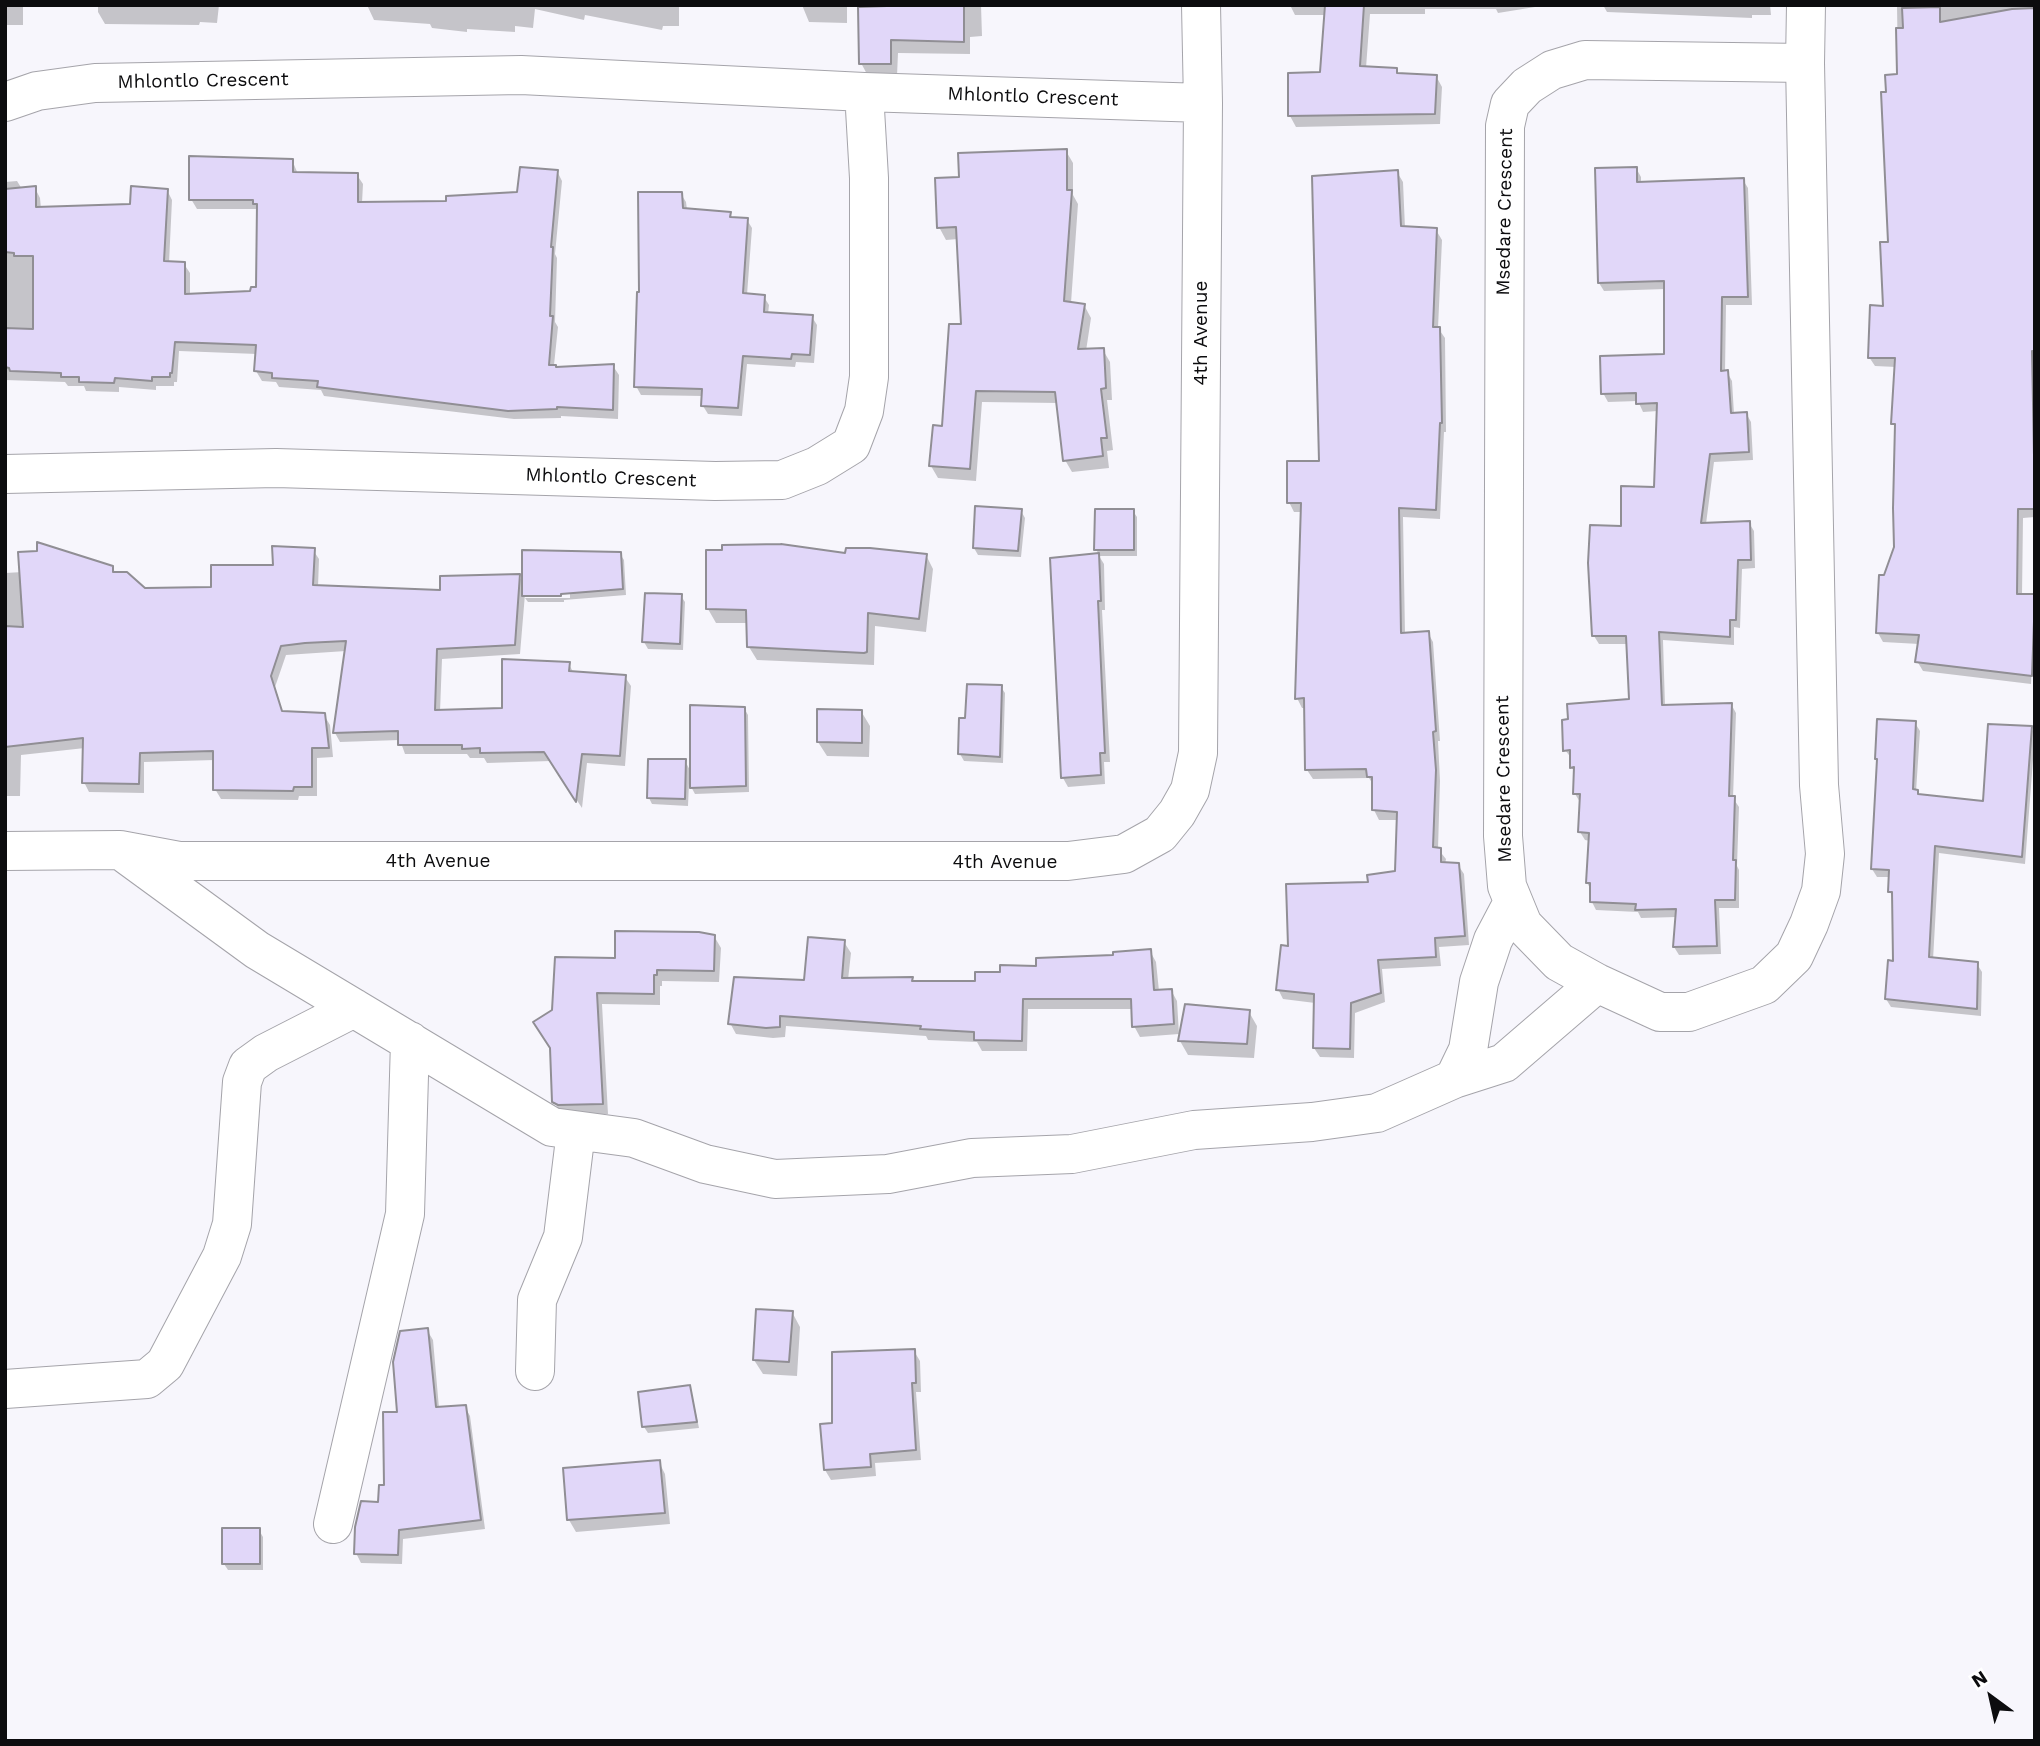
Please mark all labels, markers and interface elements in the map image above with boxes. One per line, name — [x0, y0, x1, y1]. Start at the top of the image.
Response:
street label: Mhlontlo Crescent — [117, 68, 289, 94]
street label: Mhlontlo Crescent — [947, 83, 1119, 111]
street label: Msedare Crescent — [1492, 128, 1518, 296]
street label: 4th Avenue — [1190, 280, 1212, 386]
street label: Mhlontlo Crescent — [525, 464, 697, 492]
street label: Msedare Crescent — [1491, 695, 1517, 863]
street label: 4th Avenue — [385, 850, 491, 872]
street label: 4th Avenue — [952, 851, 1058, 873]
north arrow — [1956, 1662, 2026, 1732]
text: N — [1967, 1665, 1991, 1692]

